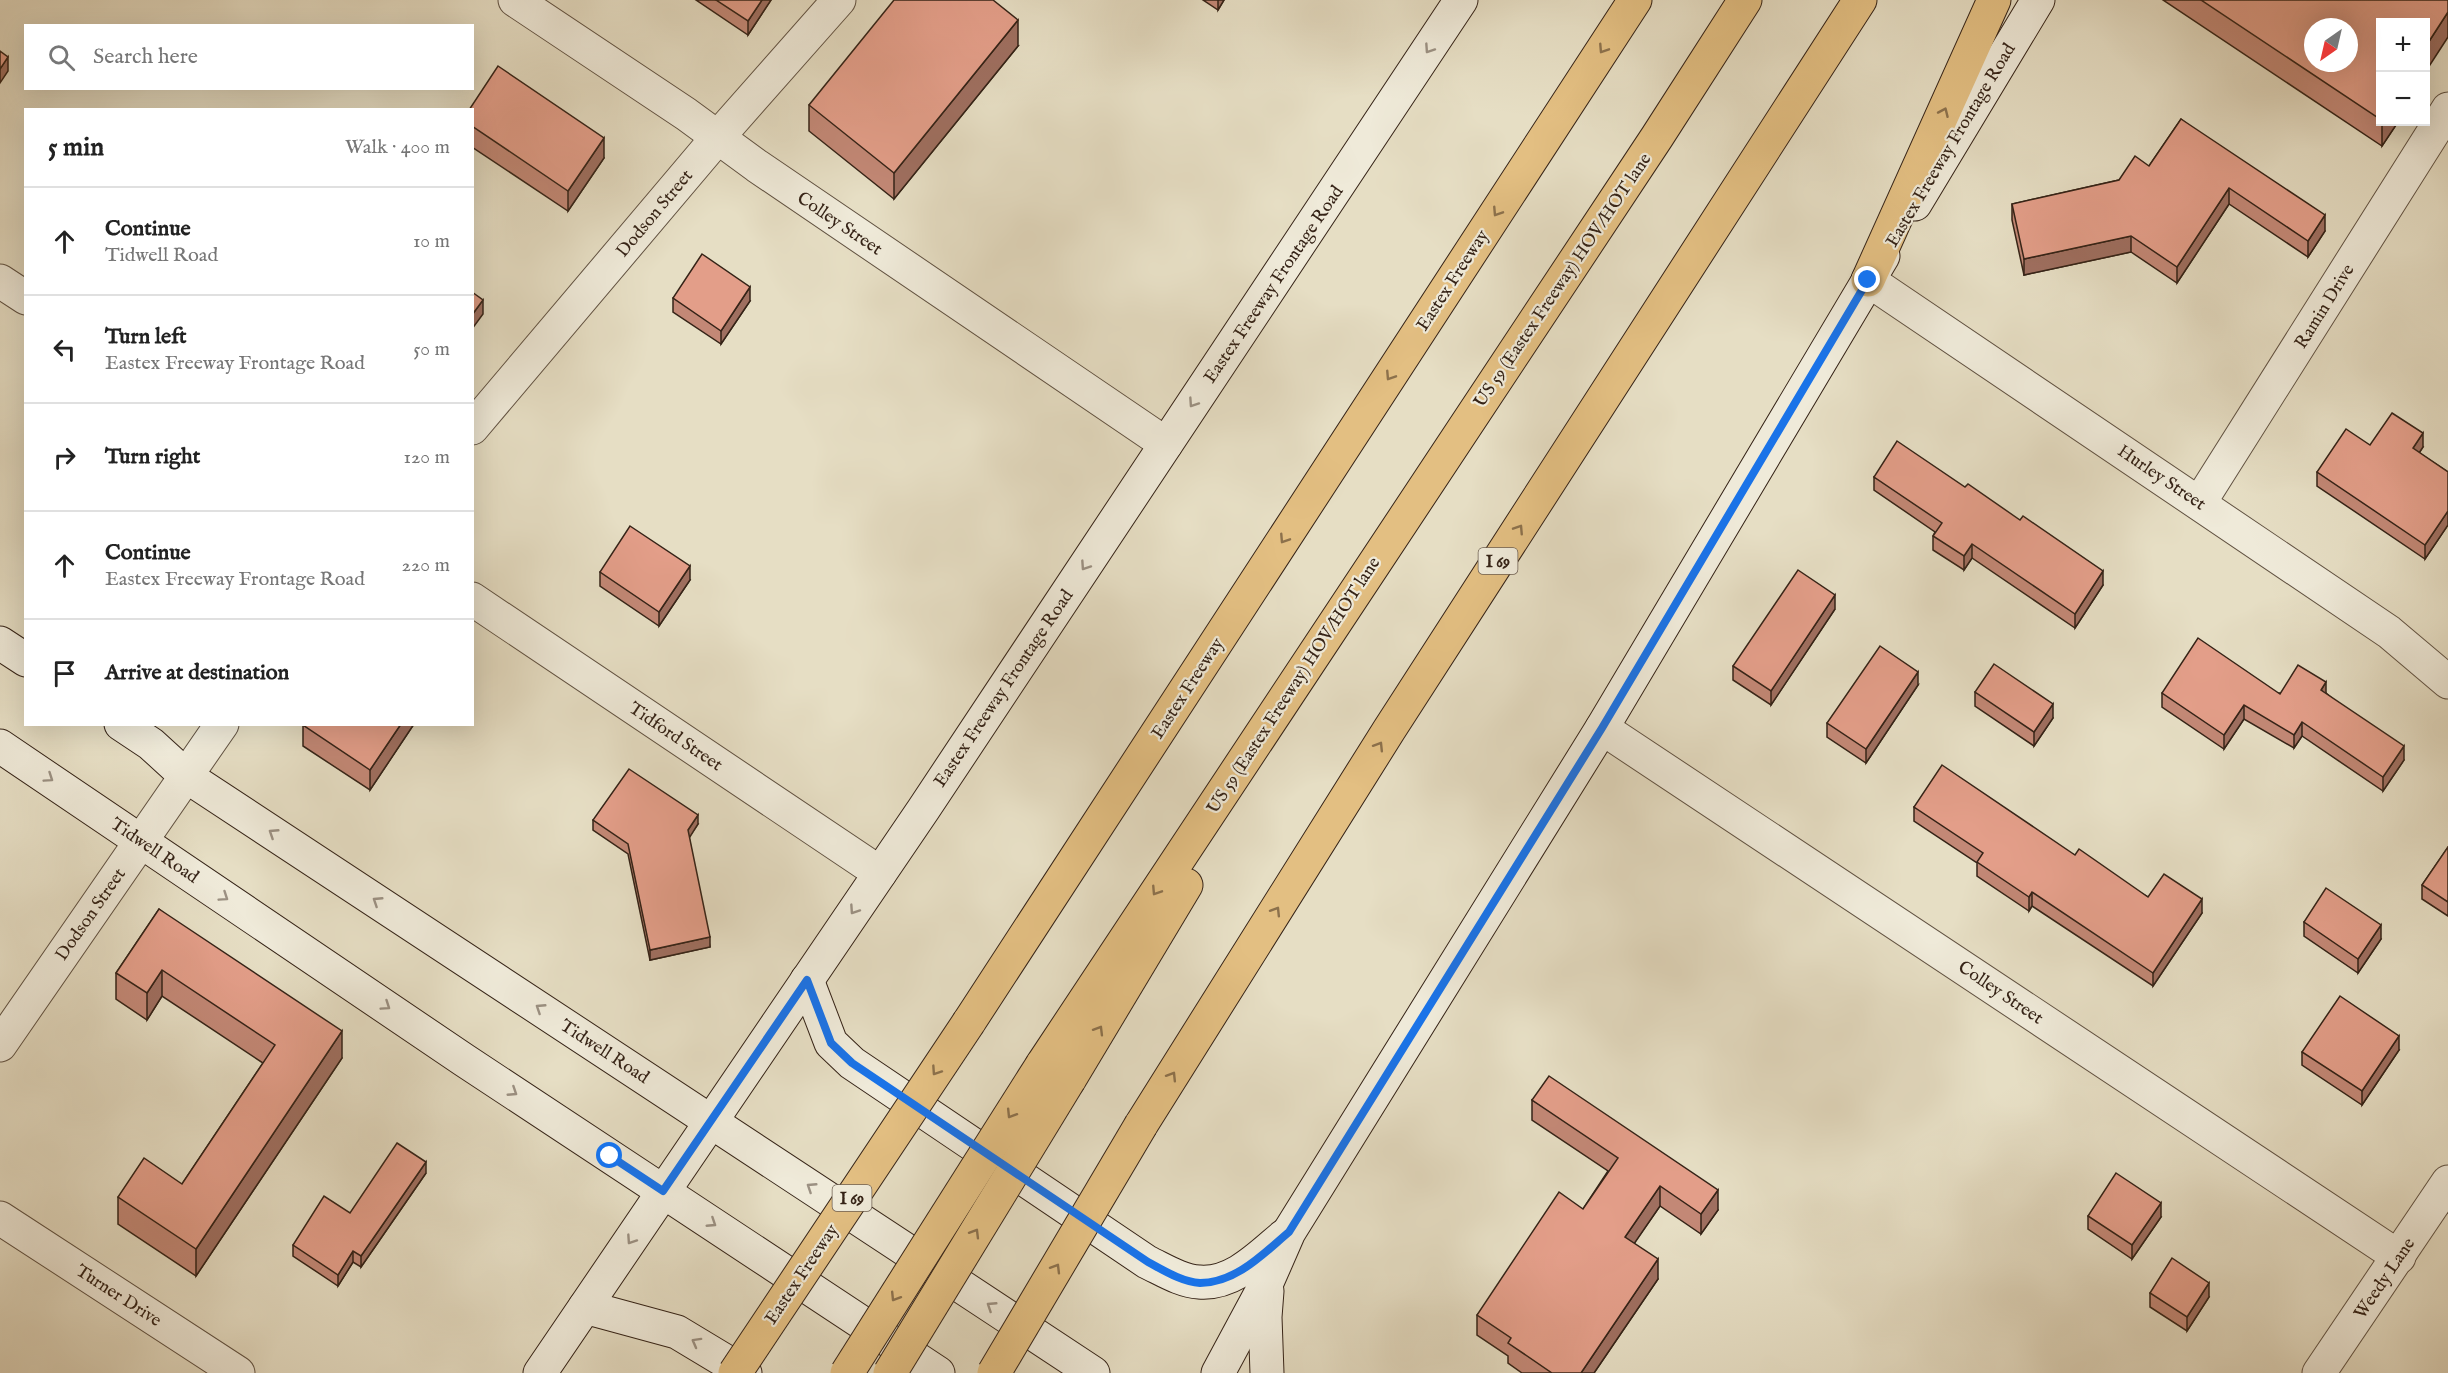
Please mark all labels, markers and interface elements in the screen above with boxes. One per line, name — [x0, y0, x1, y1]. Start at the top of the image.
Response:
north arrow — [2304, 18, 2358, 72]
map controls — [2376, 18, 2430, 126]
button: + — [2376, 18, 2430, 72]
search box — [24, 24, 474, 90]
street label: Eastex Freeway Frontage Road — [1881, 39, 2022, 252]
icon: search — [45, 41, 78, 74]
one-way arrow — [1425, 42, 1436, 53]
text: Search here — [93, 43, 198, 71]
one-way arrow — [1599, 43, 1611, 53]
button: − — [2376, 72, 2430, 126]
one-way arrow — [1936, 107, 1948, 118]
text: 5 min — [48, 131, 104, 164]
text: Walk · 400 m — [345, 135, 450, 160]
street label: US 59 (Eastex Freeway) HOV/HOT lane — [1469, 149, 1657, 412]
street label: Dodson Street — [612, 165, 699, 263]
street label: Eastex Freeway Frontage Road — [1199, 181, 1349, 388]
street label: Colley Street — [792, 187, 886, 261]
one-way arrow — [1493, 206, 1504, 217]
text: Continue — [105, 215, 191, 243]
icon: ahead — [48, 225, 81, 258]
street label: Eastex Freeway — [1412, 226, 1495, 336]
text: 10 m — [413, 229, 450, 254]
text: Tidwell Road — [105, 243, 218, 268]
street label: Ramin Drive — [2290, 260, 2360, 353]
route end — [1854, 266, 1880, 292]
text: Turn left — [105, 323, 187, 351]
icon: left — [48, 333, 81, 366]
text: 50 m — [413, 337, 450, 362]
text: Eastex Freeway Frontage Road — [105, 351, 365, 376]
one-way arrow — [1387, 369, 1398, 380]
one-way arrow — [1189, 397, 1200, 408]
street label: Hurley Street — [2113, 440, 2210, 516]
icon: right — [48, 441, 81, 474]
text: Turn right — [105, 443, 200, 471]
text: 120 m — [404, 445, 450, 470]
one-way arrow — [1512, 524, 1523, 535]
one-way arrow — [1279, 533, 1291, 543]
text: Continue — [105, 539, 191, 567]
road number: I 69 — [1478, 548, 1518, 574]
icon: ahead — [48, 549, 81, 582]
text: 220 m — [402, 553, 450, 578]
street label: US 59 (Eastex Freeway) HOV/HOT lane — [1202, 553, 1386, 819]
one-way arrow — [1081, 559, 1092, 570]
text: Eastex Freeway Frontage Road — [105, 567, 365, 592]
street label: Eastex Freeway Frontage Road — [929, 585, 1079, 792]
street label: Eastex Freeway — [1147, 634, 1230, 744]
icon: arrive — [48, 657, 81, 690]
text: Arrive at destination — [105, 659, 289, 687]
street label: Tidford Street — [624, 697, 727, 777]
one-way arrow — [1372, 741, 1383, 752]
one-way arrow — [42, 771, 53, 782]
street label: Tidwell Road — [106, 813, 203, 889]
one-way arrow — [269, 829, 280, 840]
street label: Dodson Street — [51, 864, 132, 966]
one-way arrow — [1152, 885, 1163, 896]
one-way arrow — [218, 889, 229, 900]
one-way arrow — [373, 897, 384, 908]
one-way arrow — [851, 904, 862, 915]
one-way arrow — [1268, 906, 1279, 917]
street label: Colley Street — [1953, 956, 2047, 1030]
one-way arrow — [379, 999, 390, 1010]
one-way arrow — [535, 1004, 546, 1015]
street label: Tidwell Road — [555, 1015, 653, 1090]
one-way arrow — [1091, 1026, 1103, 1036]
one-way arrow — [932, 1065, 944, 1075]
one-way arrow — [1164, 1071, 1175, 1082]
one-way arrow — [507, 1084, 518, 1095]
one-way arrow — [1006, 1108, 1018, 1118]
route start — [596, 1142, 622, 1168]
one-way arrow — [807, 1183, 818, 1194]
road number: I 69 — [832, 1185, 872, 1211]
one-way arrow — [706, 1216, 716, 1228]
street label: Eastex Freeway — [760, 1220, 844, 1329]
one-way arrow — [968, 1229, 980, 1239]
one-way arrow — [627, 1233, 638, 1244]
street label: Weedy Lane — [2350, 1234, 2421, 1324]
street label: Turner Drive — [71, 1260, 165, 1333]
one-way arrow — [1048, 1264, 1060, 1274]
one-way arrow — [891, 1291, 903, 1301]
one-way arrow — [987, 1302, 998, 1313]
one-way arrow — [692, 1338, 702, 1349]

